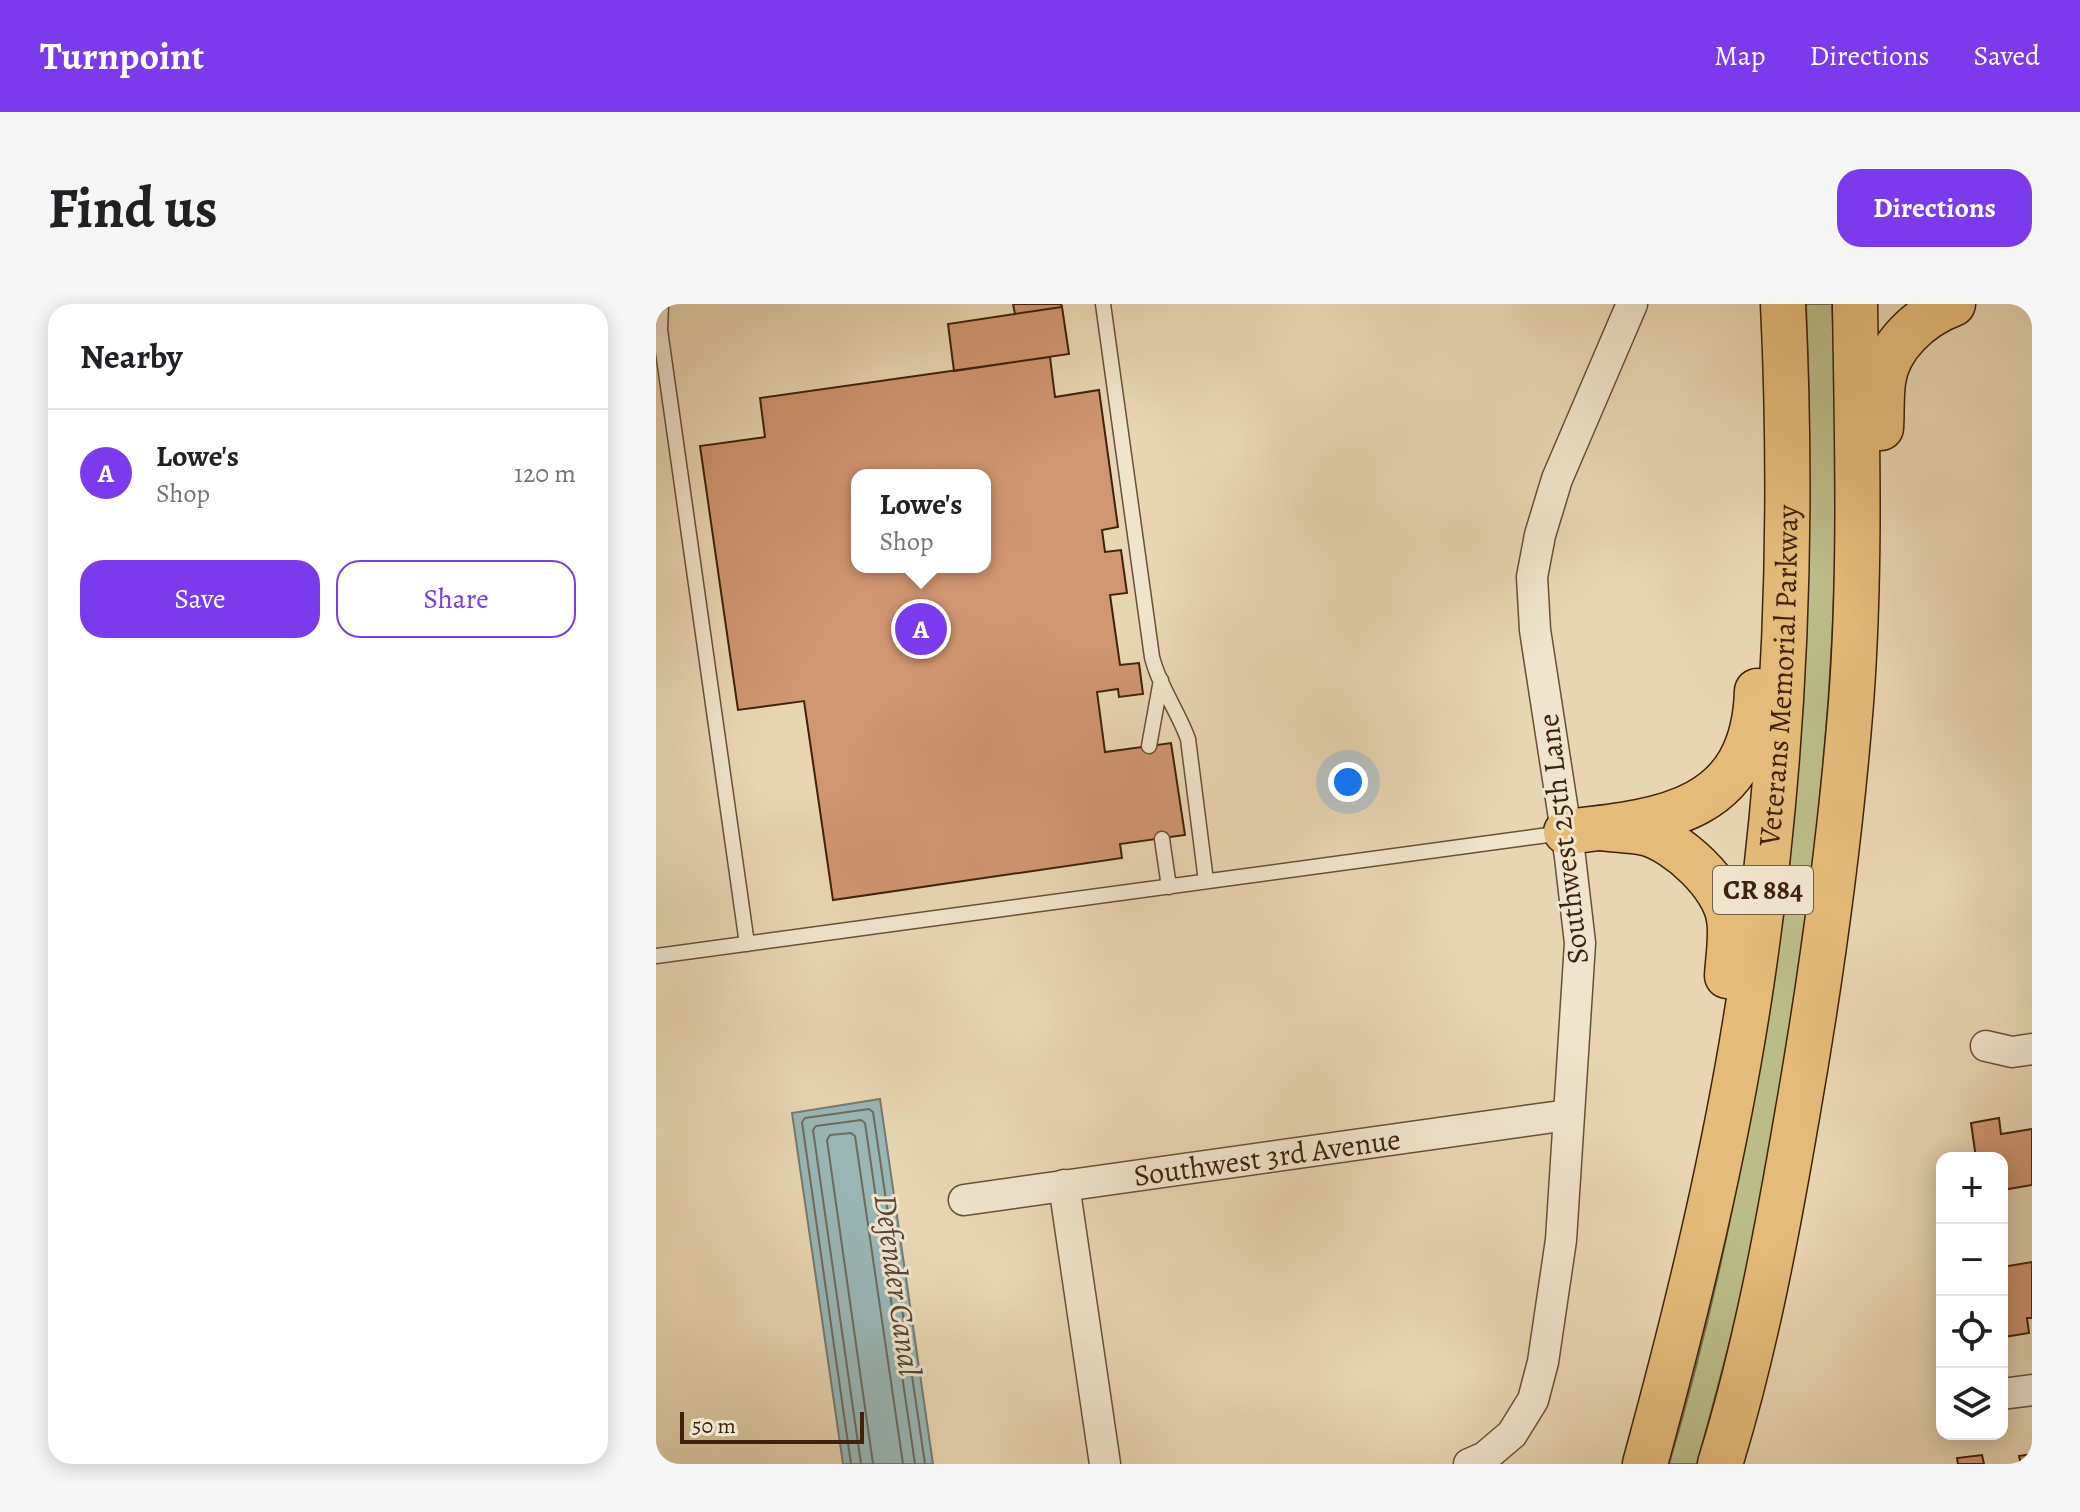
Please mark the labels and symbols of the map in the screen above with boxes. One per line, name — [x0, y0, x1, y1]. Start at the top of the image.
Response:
street label: Veterans Memorial Parkway — [1749, 504, 1807, 849]
pin: A — [895, 599, 947, 659]
street label: Southwest 25th Lane — [1528, 712, 1598, 966]
your location — [1328, 762, 1368, 802]
road number: CR 884 — [1713, 866, 1813, 914]
street label: Southwest 3rd Avenue — [1131, 1119, 1403, 1196]
water label: Defender Canal — [863, 1191, 933, 1379]
scale bar — [680, 1408, 864, 1444]

